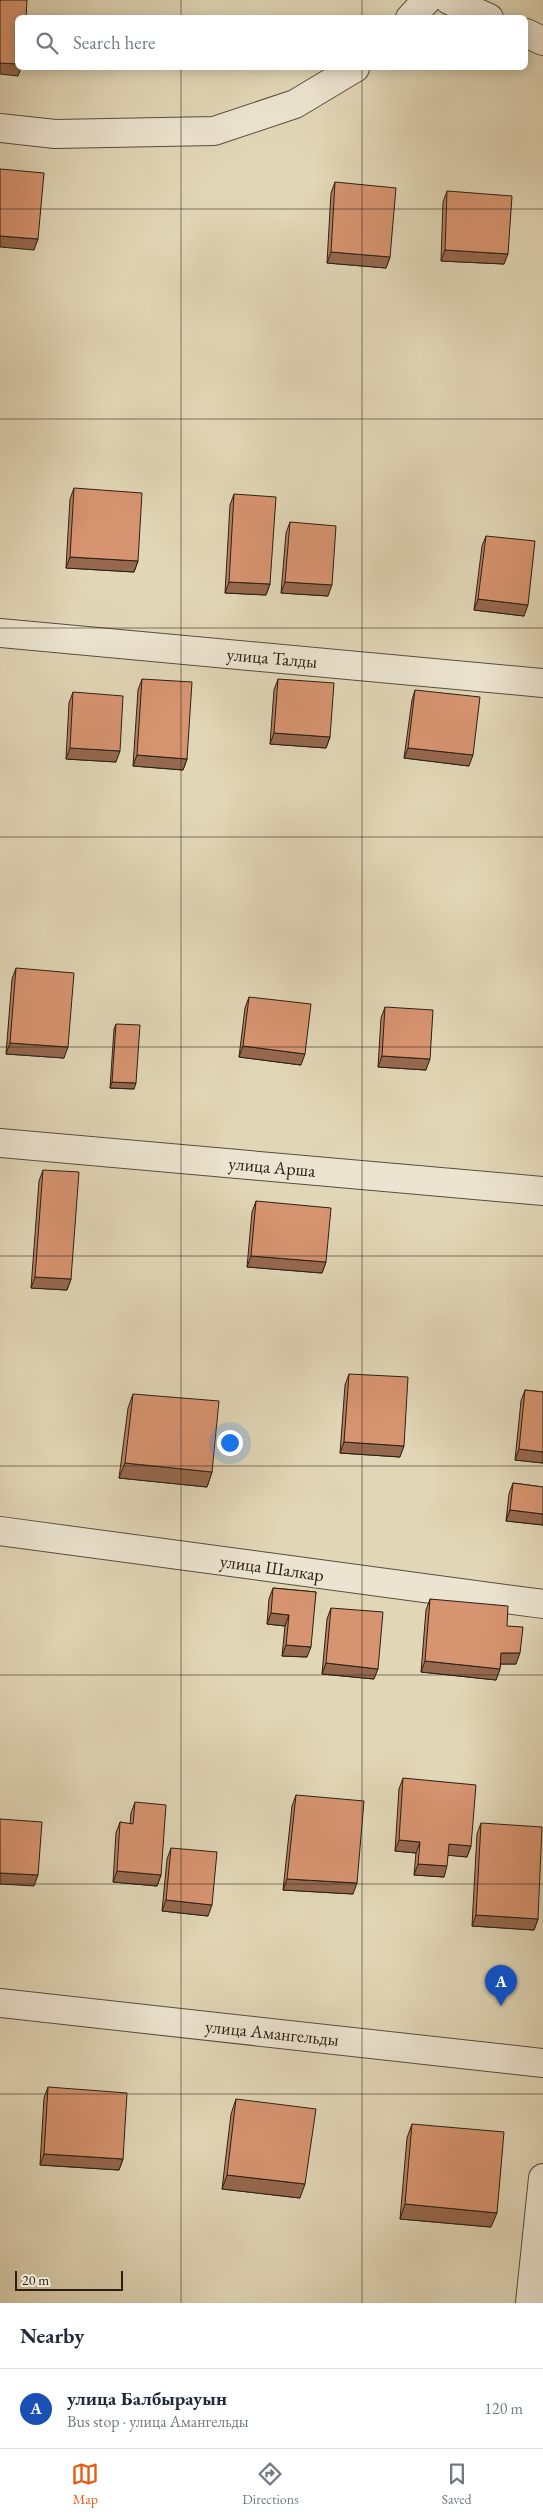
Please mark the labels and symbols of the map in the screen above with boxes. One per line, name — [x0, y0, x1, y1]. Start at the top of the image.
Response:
street label: улица Талды — [226, 642, 318, 673]
street label: улица Арша — [228, 1151, 317, 1182]
your location — [217, 1430, 243, 1456]
street label: улица Шалкар — [219, 1549, 326, 1586]
pin: A — [485, 1965, 517, 2006]
street label: улица Амангельды — [204, 2014, 340, 2051]
scale bar — [15, 2268, 122, 2291]

